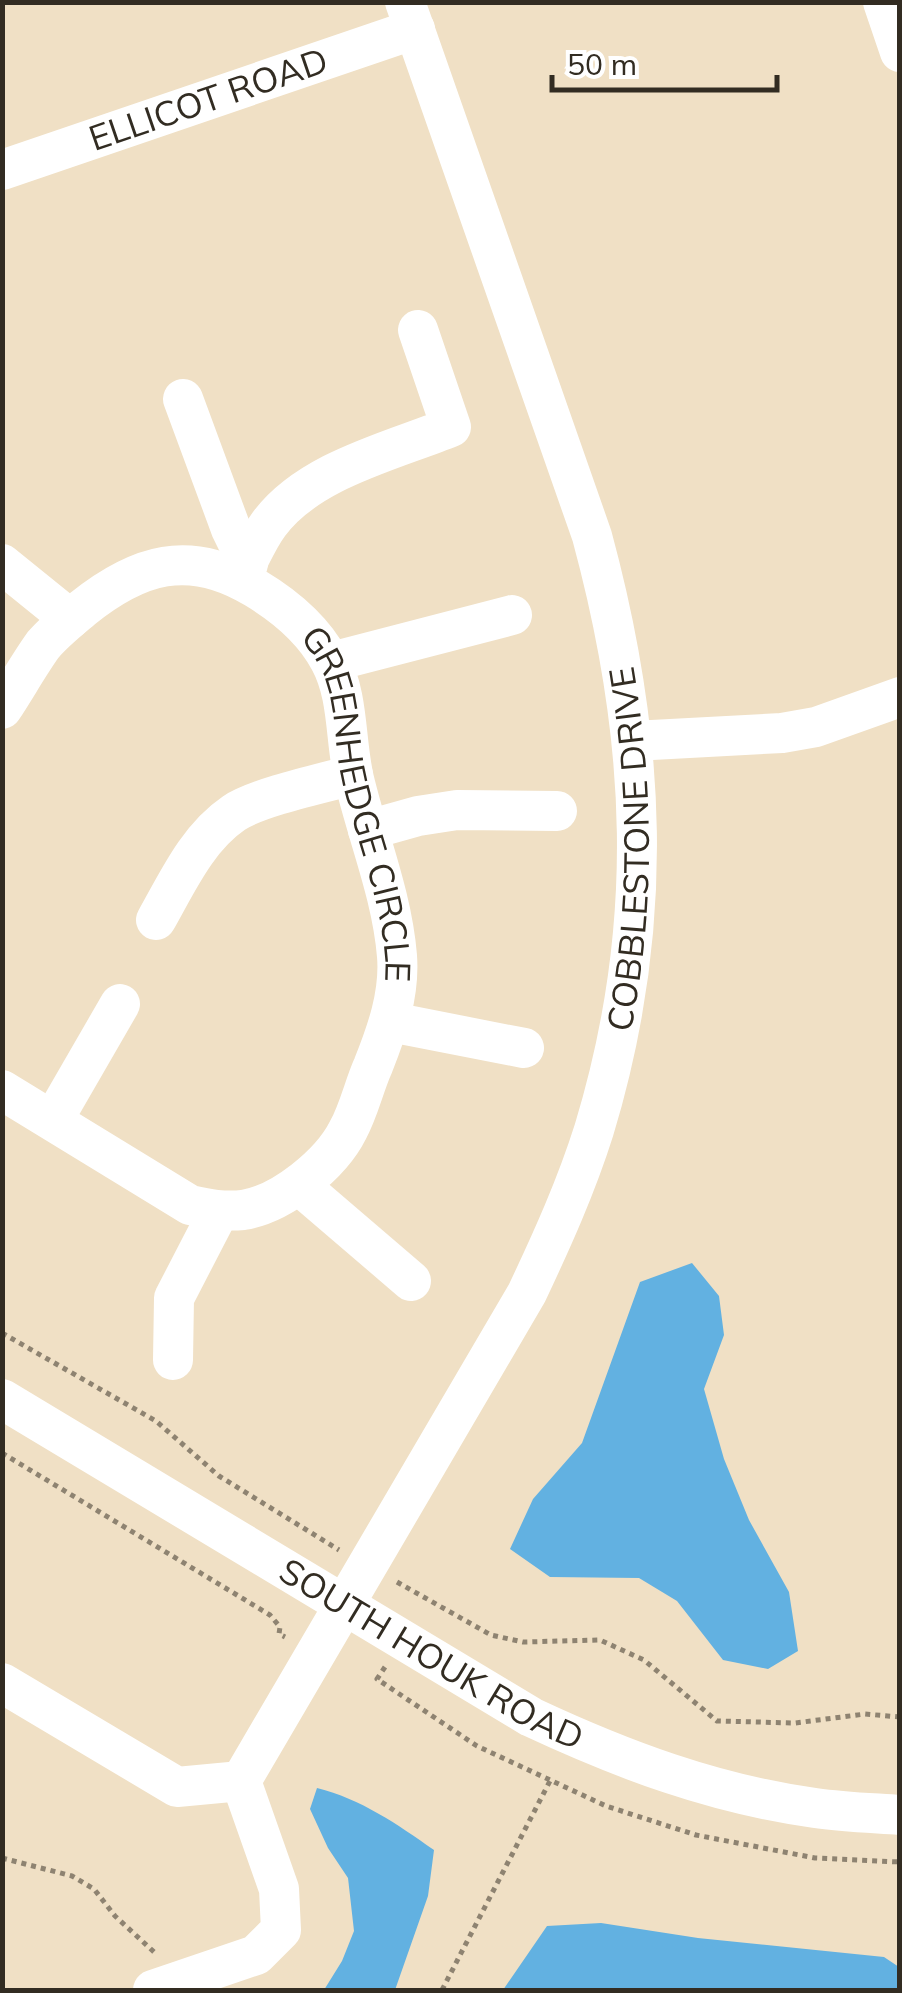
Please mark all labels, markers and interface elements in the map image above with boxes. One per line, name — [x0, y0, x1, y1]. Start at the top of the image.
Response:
scale bar — [552, 30, 777, 92]
street label: ELLICOT ROAD — [83, 38, 333, 160]
text: 50 m — [567, 45, 637, 83]
street label: GREENHEDGE CIRCLE — [292, 616, 421, 983]
street label: COBBLESTONE DRIVE — [596, 664, 658, 1035]
street label: SOUTH HOUK ROAD — [272, 1548, 591, 1759]

